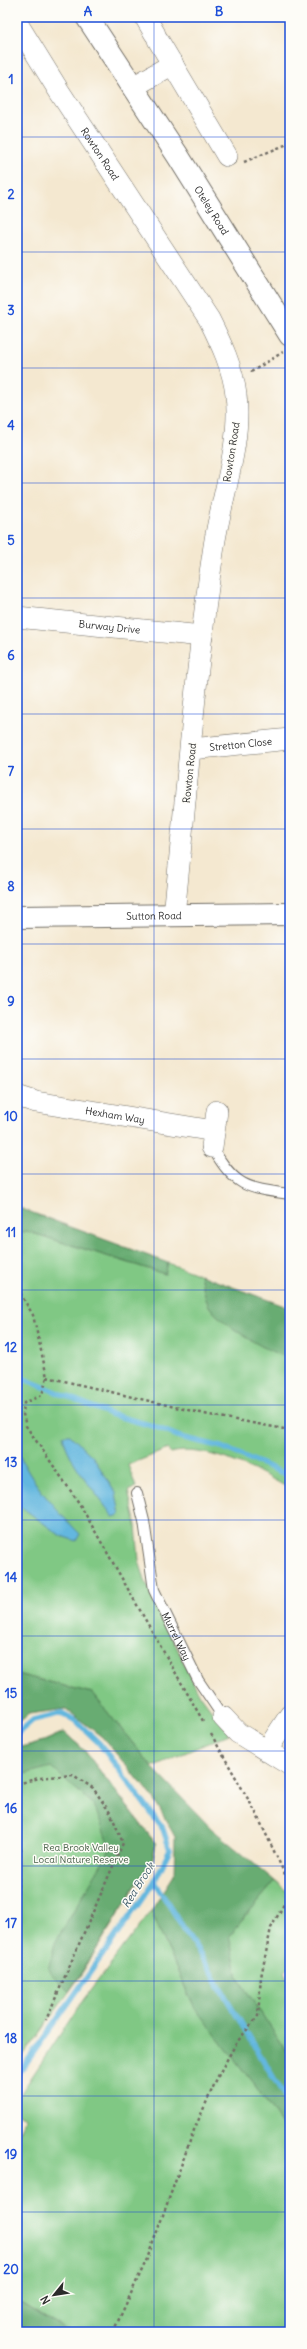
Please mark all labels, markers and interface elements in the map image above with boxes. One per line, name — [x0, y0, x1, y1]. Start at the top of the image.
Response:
text: A — [84, 3, 93, 20]
text: B — [215, 3, 224, 20]
text: 1 — [8, 71, 14, 88]
street label: Rowton Road — [78, 125, 122, 183]
street label: Oteley Road — [191, 183, 232, 238]
text: 2 — [7, 186, 15, 203]
text: 3 — [7, 302, 15, 319]
text: 4 — [7, 417, 15, 434]
street label: Rowton Road — [220, 421, 243, 483]
text: 5 — [7, 532, 15, 549]
street label: Burway Drive — [78, 617, 141, 637]
text: 6 — [7, 647, 15, 664]
street label: Stretton Close — [209, 735, 273, 754]
street label: Rowton Road — [180, 742, 199, 804]
text: 7 — [8, 763, 15, 780]
text: 8 — [7, 878, 15, 895]
street label: Sutton Road — [126, 909, 182, 923]
text: 9 — [7, 993, 15, 1010]
street label: Hexham Way — [84, 1104, 146, 1127]
text: 10 — [4, 1108, 18, 1125]
text: 11 — [6, 1224, 16, 1241]
text: 12 — [5, 1339, 17, 1356]
text: 13 — [5, 1454, 17, 1471]
text: 14 — [5, 1569, 18, 1586]
street label: Murrel Way — [159, 1610, 193, 1663]
text: 15 — [5, 1685, 18, 1702]
text: 16 — [5, 1800, 18, 1817]
park label: Rea Brook Valley Local Nature Reserve — [33, 1841, 129, 1866]
water label: Rea Brook — [119, 1858, 158, 1910]
text: 17 — [5, 1915, 17, 1932]
text: 18 — [5, 2030, 17, 2047]
text: 19 — [5, 2146, 17, 2163]
text: 20 — [3, 2261, 19, 2278]
north arrow — [34, 2275, 74, 2315]
text: N — [37, 2293, 53, 2307]

